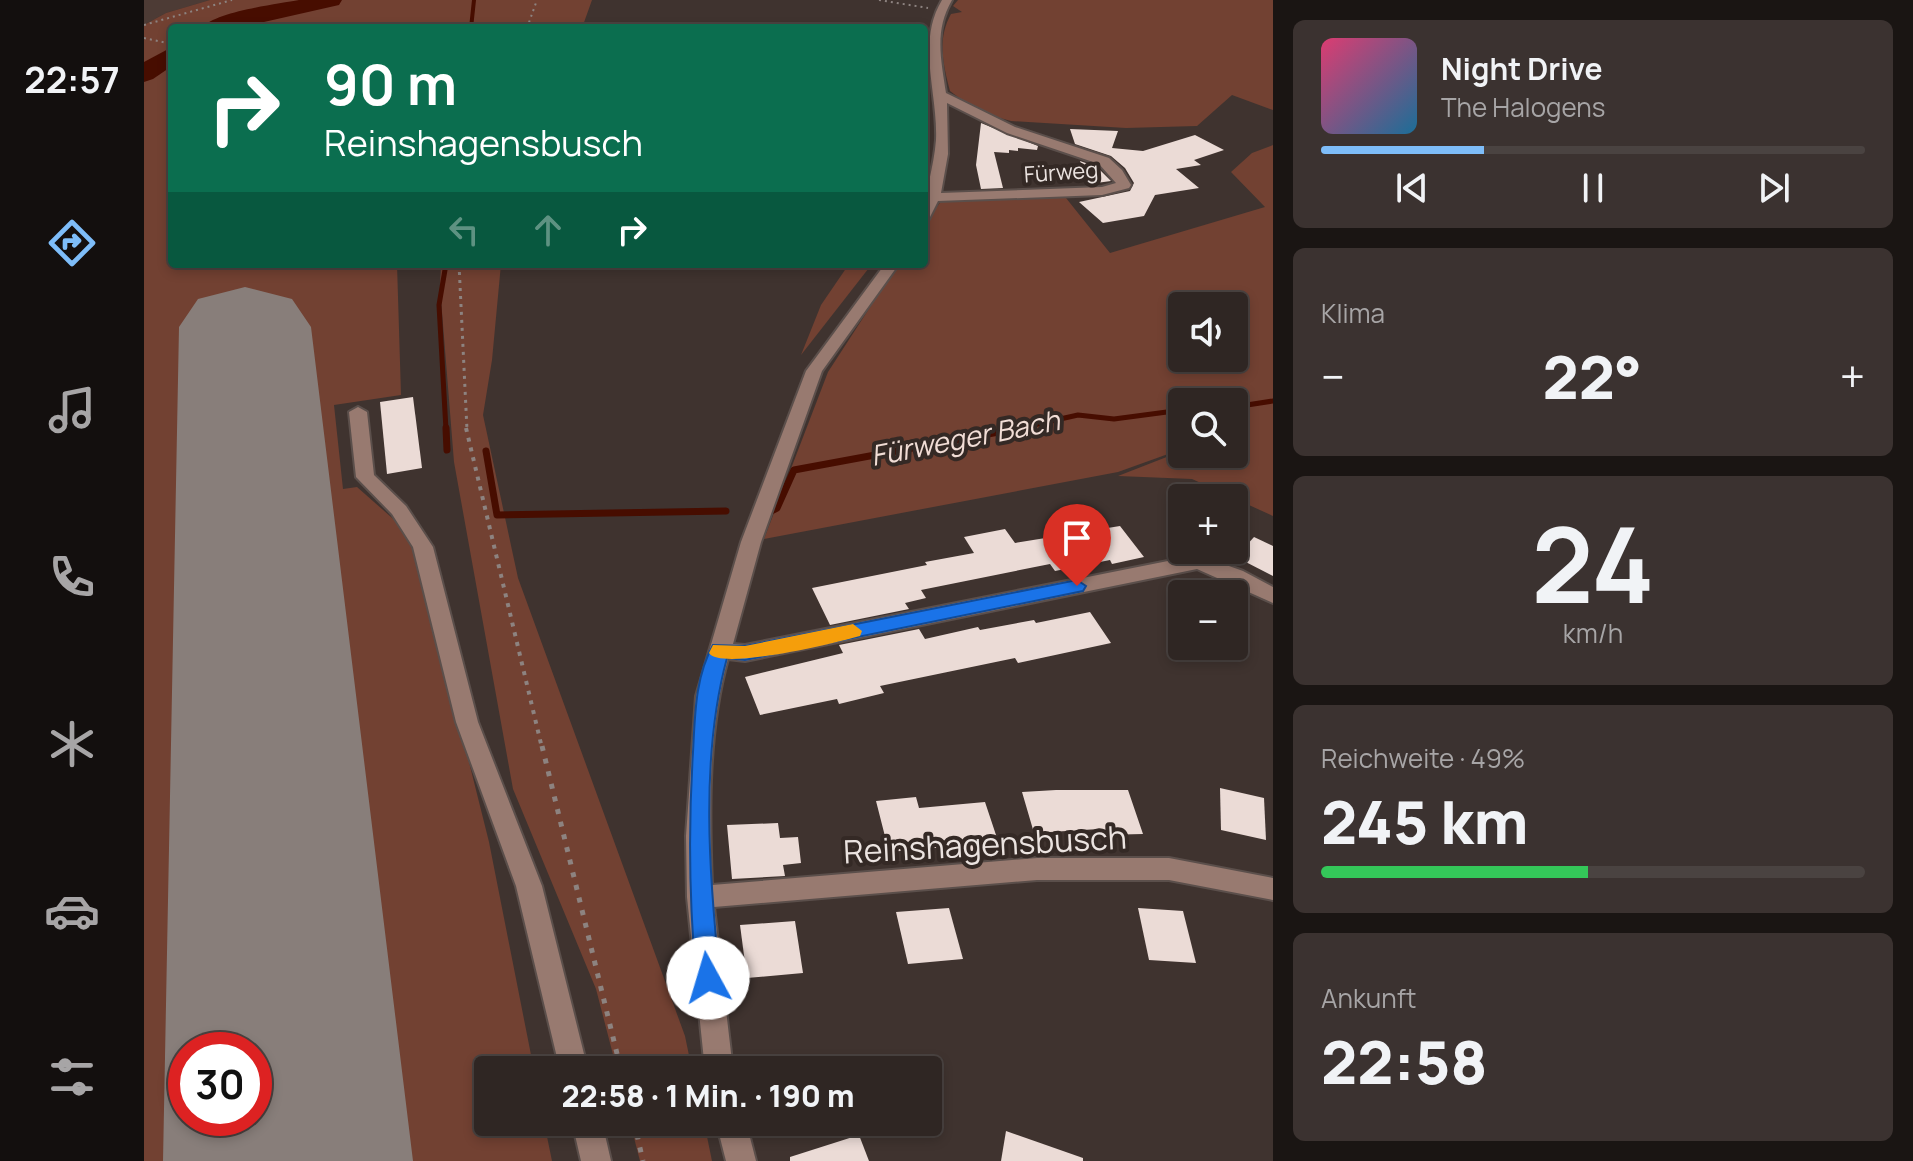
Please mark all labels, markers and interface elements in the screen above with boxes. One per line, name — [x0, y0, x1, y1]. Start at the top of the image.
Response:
text: 90 m — [324, 45, 457, 122]
text: Night Drive — [1441, 48, 1603, 89]
text: 22:57 — [24, 55, 120, 104]
icon: right — [192, 56, 296, 160]
text: The Halogens — [1441, 89, 1605, 125]
text: Reinshagensbusch — [324, 118, 643, 167]
street label: Fürweg — [1023, 154, 1099, 190]
icon: previous — [1390, 166, 1434, 210]
icon: pause — [1571, 166, 1615, 210]
icon: next — [1752, 166, 1796, 210]
icon: left — [442, 208, 486, 252]
icon: ahead — [526, 208, 570, 252]
icon: right — [610, 208, 654, 252]
icon: directions — [44, 215, 100, 271]
map controls — [1168, 292, 1248, 660]
button: sound — [1168, 292, 1248, 372]
text: Klima — [1321, 295, 1385, 331]
text: 22° — [1542, 335, 1642, 417]
text: − — [1321, 346, 1345, 406]
text: + — [1840, 346, 1865, 406]
icon: music — [44, 382, 100, 438]
button: search — [1168, 388, 1248, 468]
water label: Fürweger Bach — [867, 400, 1064, 474]
button: + — [1168, 484, 1248, 564]
text: 24 — [1531, 492, 1655, 634]
pin — [1043, 504, 1111, 586]
icon: arrive — [1055, 516, 1099, 560]
icon: phone — [44, 549, 100, 605]
button: − — [1168, 580, 1248, 660]
text: km/h — [1563, 615, 1623, 651]
icon: climate — [44, 716, 100, 772]
text: Reichweite · 49% — [1321, 740, 1525, 776]
text: 245 km — [1321, 780, 1528, 862]
street label: Reinshagensbusch — [842, 815, 1128, 873]
icon: car — [44, 883, 100, 939]
position arrow — [666, 936, 750, 1020]
text: Ankunft — [1321, 980, 1416, 1016]
text: 22:58 — [1321, 1020, 1488, 1102]
speed limit sign: 30 — [168, 1032, 272, 1136]
icon: filters — [44, 1049, 100, 1105]
text: 22:58 · 1 Min. · 190 m — [561, 1075, 855, 1116]

